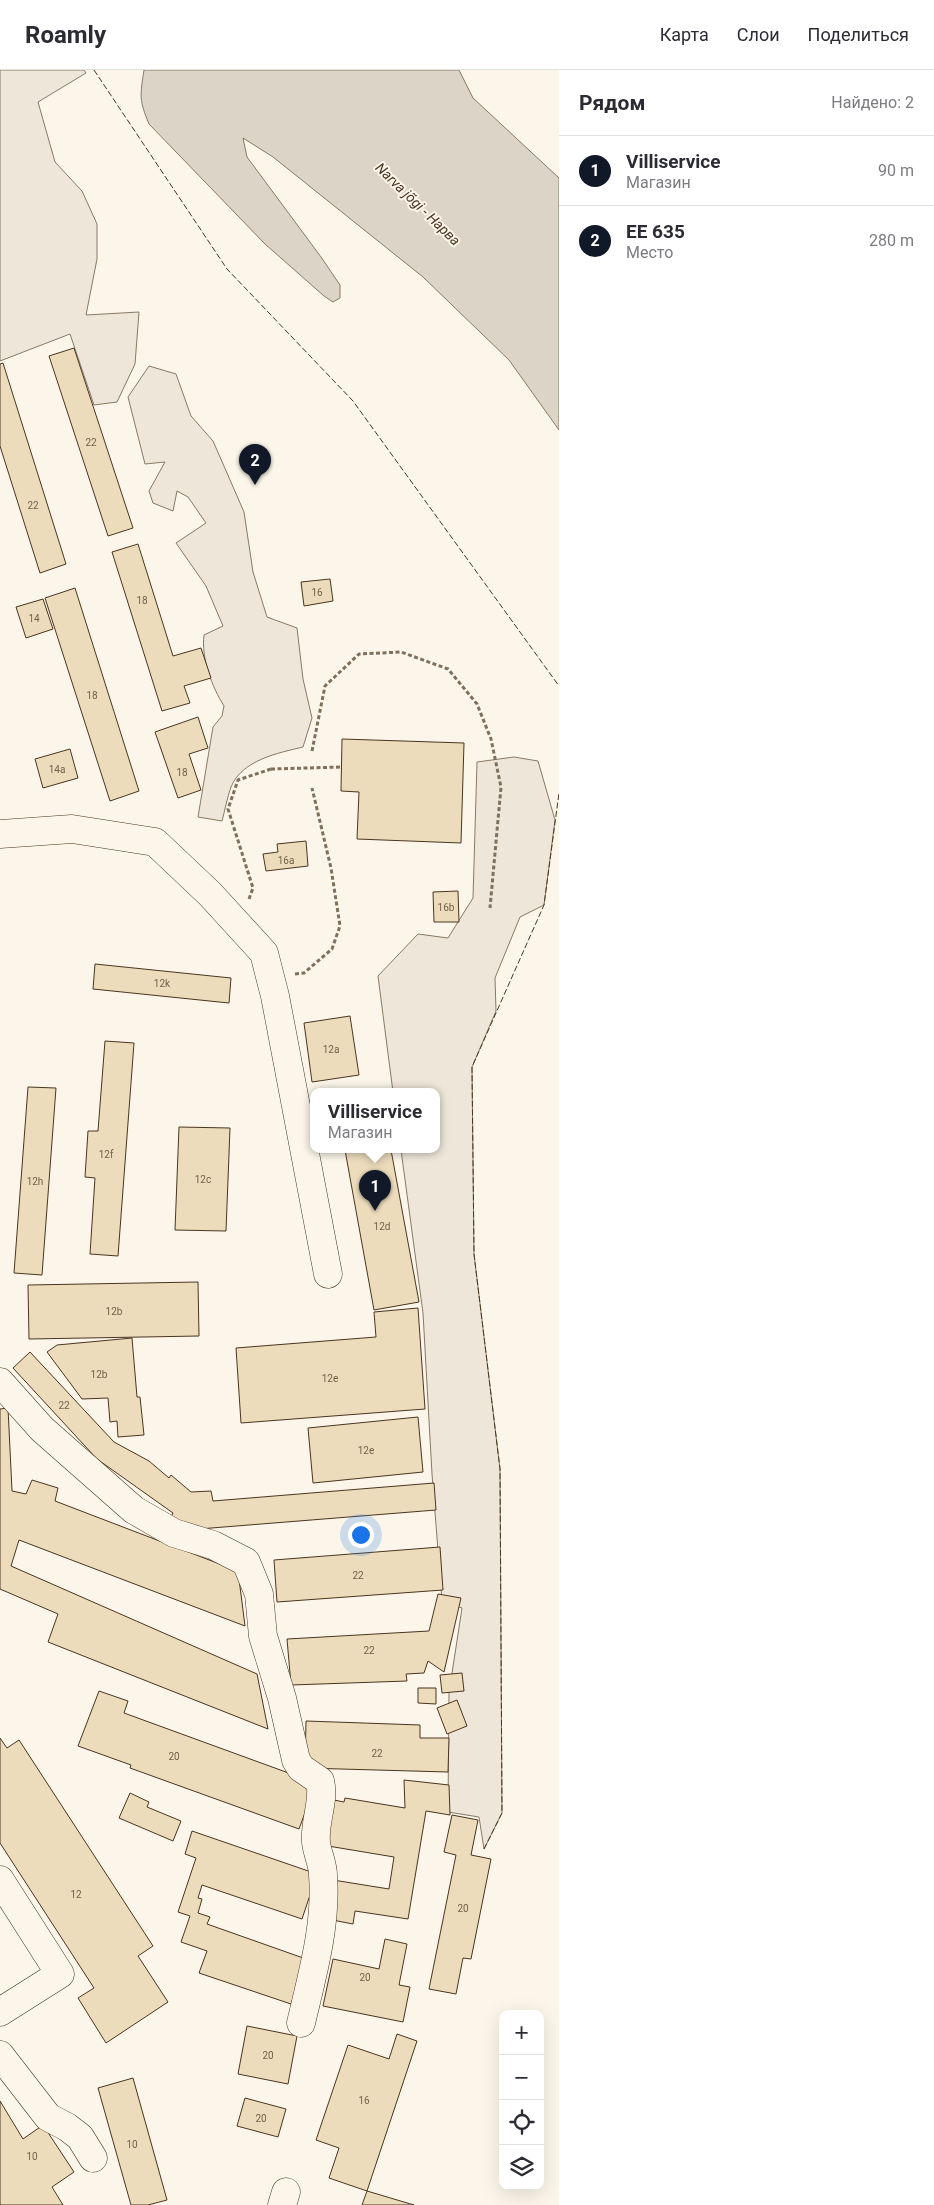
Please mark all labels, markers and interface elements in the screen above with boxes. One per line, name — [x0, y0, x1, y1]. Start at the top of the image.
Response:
text: Roamly — [25, 21, 106, 49]
text: Карта — [660, 24, 709, 45]
text: Слои — [737, 24, 780, 45]
text: Поделиться — [808, 24, 909, 45]
text: Рядом — [579, 91, 645, 115]
text: Найдено: 2 — [831, 93, 914, 112]
text: Villiservice — [626, 150, 720, 173]
water label: Narva jõgi - Нарва — [372, 160, 464, 248]
text: 1 — [590, 161, 600, 180]
text: 90 m — [878, 161, 914, 180]
text: Магазин — [626, 173, 691, 192]
text: EE 635 — [626, 220, 685, 243]
text: 2 — [590, 231, 600, 250]
text: 280 m — [869, 231, 914, 250]
text: Место — [626, 243, 673, 262]
house number: 22 — [85, 437, 97, 448]
pin: 2 — [239, 444, 271, 485]
house number: 22 — [27, 500, 39, 511]
house number: 16 — [311, 587, 323, 598]
house number: 18 — [136, 595, 148, 606]
house number: 14 — [28, 613, 40, 624]
house number: 18 — [86, 690, 98, 701]
house number: 14a — [49, 764, 65, 775]
house number: 18 — [176, 767, 188, 778]
house number: 16a — [278, 855, 294, 866]
house number: 16b — [438, 902, 455, 913]
house number: 12k — [154, 978, 171, 989]
house number: 12a — [323, 1044, 339, 1055]
popup — [310, 1088, 440, 1153]
text: Villiservice — [328, 1100, 422, 1123]
text: Магазин — [328, 1123, 392, 1142]
house number: 12f — [99, 1149, 114, 1160]
pin: 1 — [359, 1170, 391, 1211]
house number: 12c — [195, 1174, 211, 1185]
house number: 12h — [27, 1176, 43, 1187]
house number: 12d — [374, 1221, 390, 1232]
house number: 12b — [106, 1306, 123, 1317]
house number: 12b — [91, 1369, 108, 1380]
house number: 12e — [322, 1373, 338, 1384]
house number: 22 — [58, 1400, 70, 1411]
house number: 12e — [358, 1445, 374, 1456]
your location — [348, 1522, 374, 1548]
house number: 22 — [352, 1570, 364, 1581]
house number: 22 — [363, 1645, 375, 1656]
house number: 22 — [371, 1748, 383, 1759]
house number: 20 — [168, 1751, 180, 1762]
house number: 12 — [70, 1889, 82, 1900]
house number: 20 — [457, 1903, 469, 1914]
house number: 20 — [359, 1972, 371, 1983]
map controls — [499, 2010, 544, 2190]
button: + — [499, 2010, 544, 2055]
house number: 20 — [262, 2050, 274, 2061]
button: − — [499, 2055, 544, 2100]
house number: 16 — [358, 2095, 370, 2106]
button: locate — [499, 2100, 544, 2145]
house number: 20 — [255, 2113, 267, 2124]
house number: 10 — [126, 2139, 138, 2150]
button: layers — [499, 2145, 544, 2190]
house number: 10 — [26, 2151, 38, 2162]

